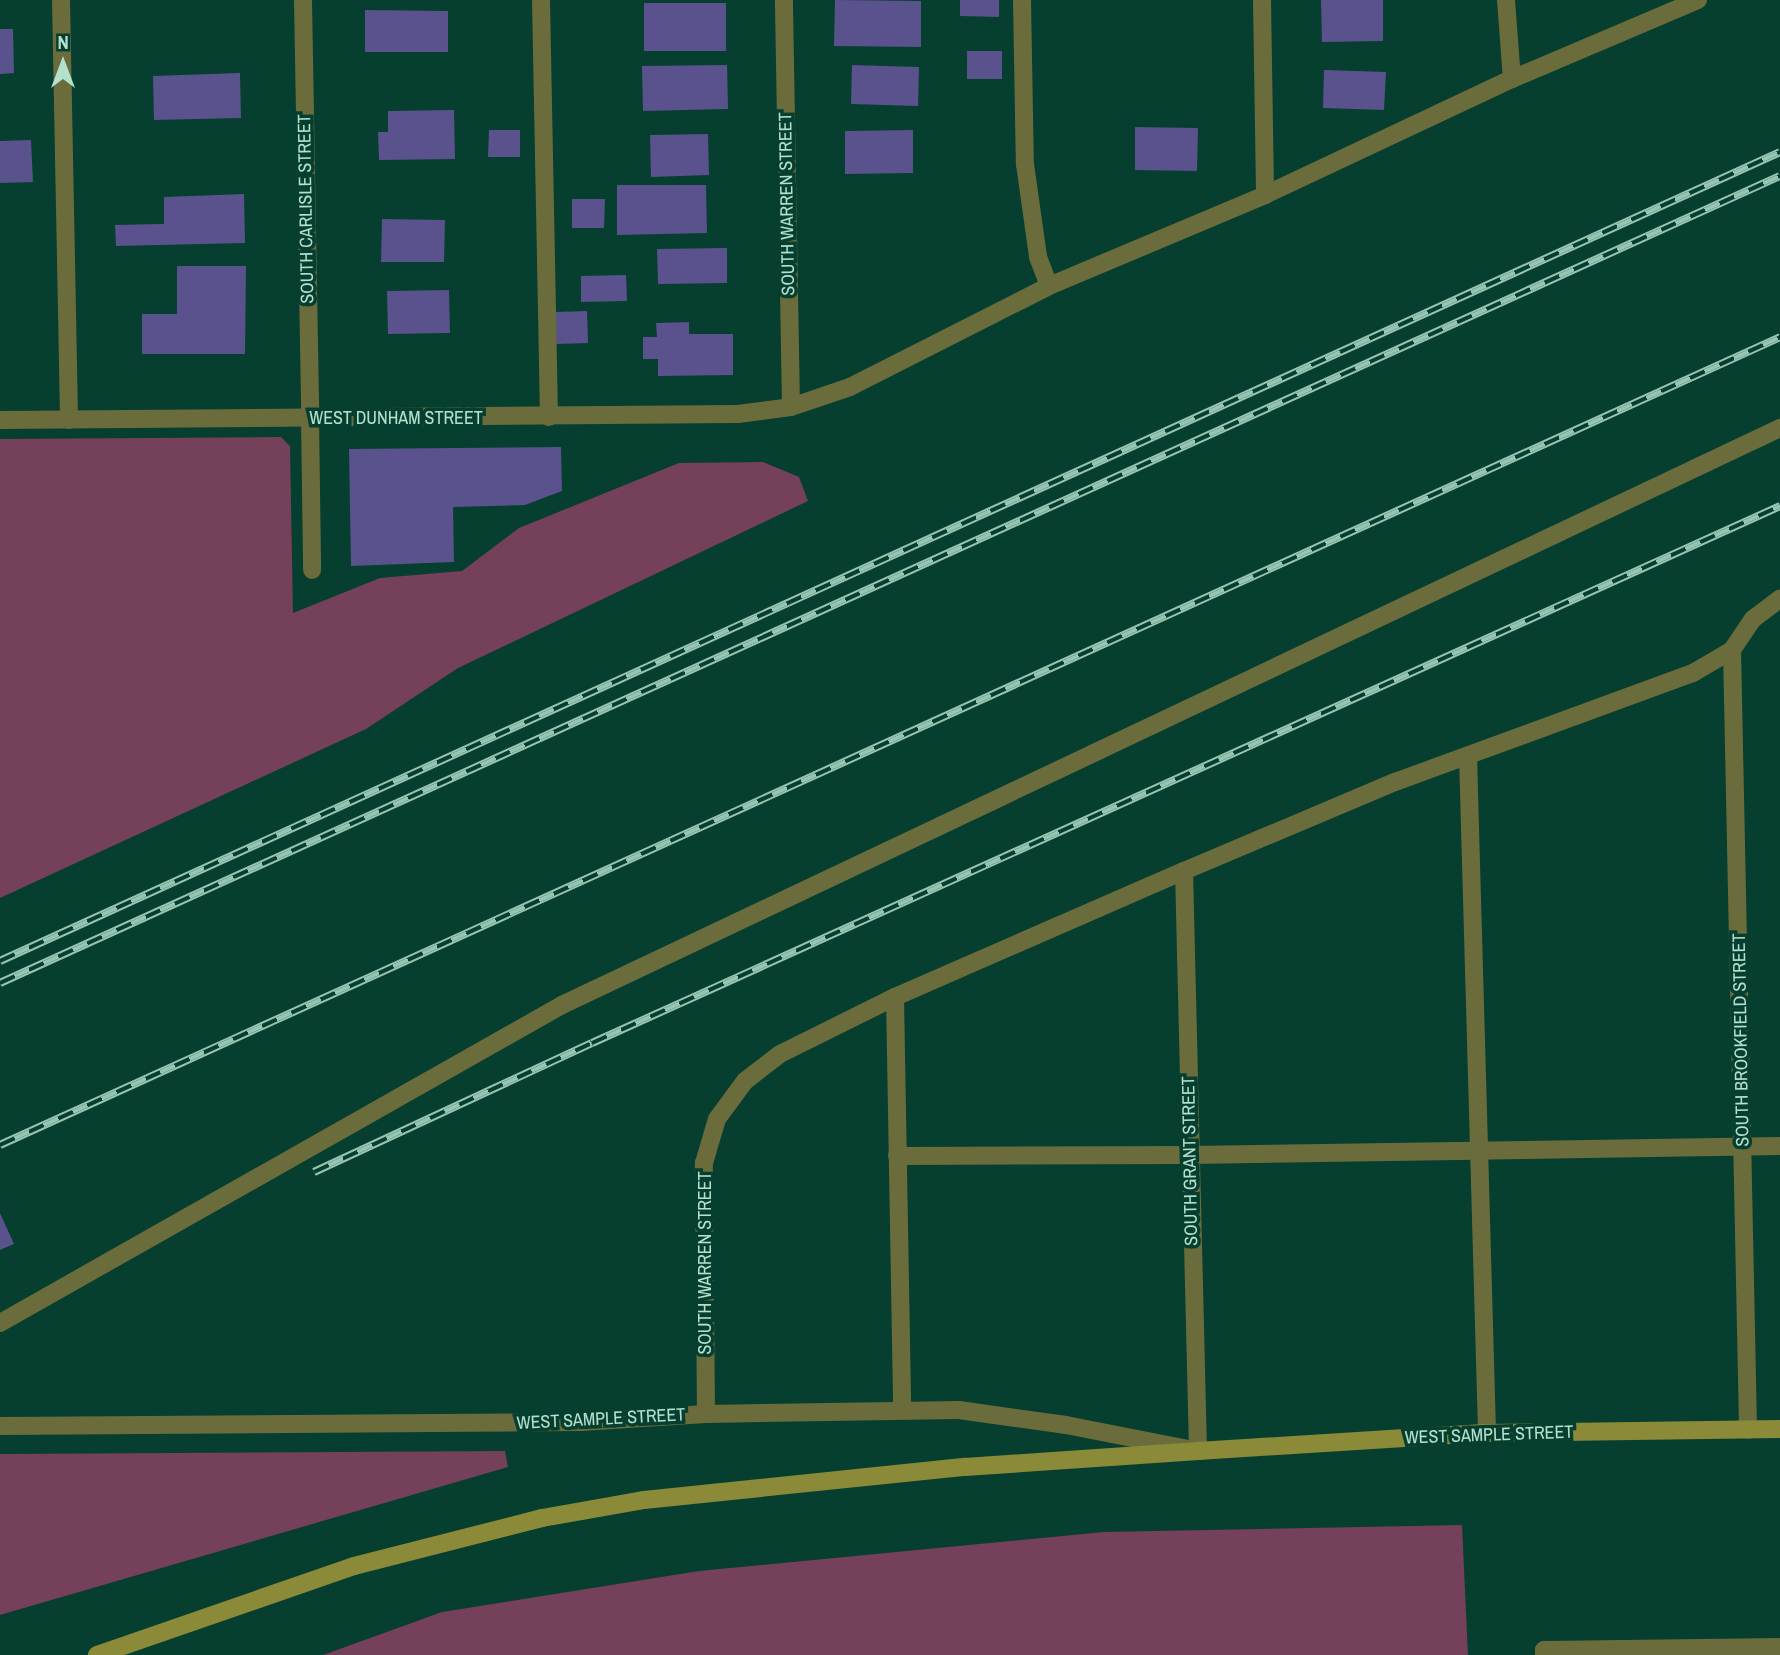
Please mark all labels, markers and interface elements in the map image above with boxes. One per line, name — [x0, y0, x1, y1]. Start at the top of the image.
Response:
north arrow — [28, 28, 98, 98]
text: N — [57, 29, 69, 55]
street label: SOUTH WARREN STREET — [775, 112, 799, 296]
street label: SOUTH CARLISLE STREET — [294, 114, 318, 304]
street label: WEST DUNHAM STREET — [309, 407, 483, 429]
street label: SOUTH BROOKFIELD STREET — [1728, 933, 1754, 1147]
street label: SOUTH GRANT STREET — [1178, 1076, 1202, 1246]
street label: SOUTH WARREN STREET — [694, 1171, 716, 1355]
street label: WEST SAMPLE STREET — [516, 1404, 686, 1434]
street label: WEST SAMPLE STREET — [1404, 1421, 1574, 1449]

